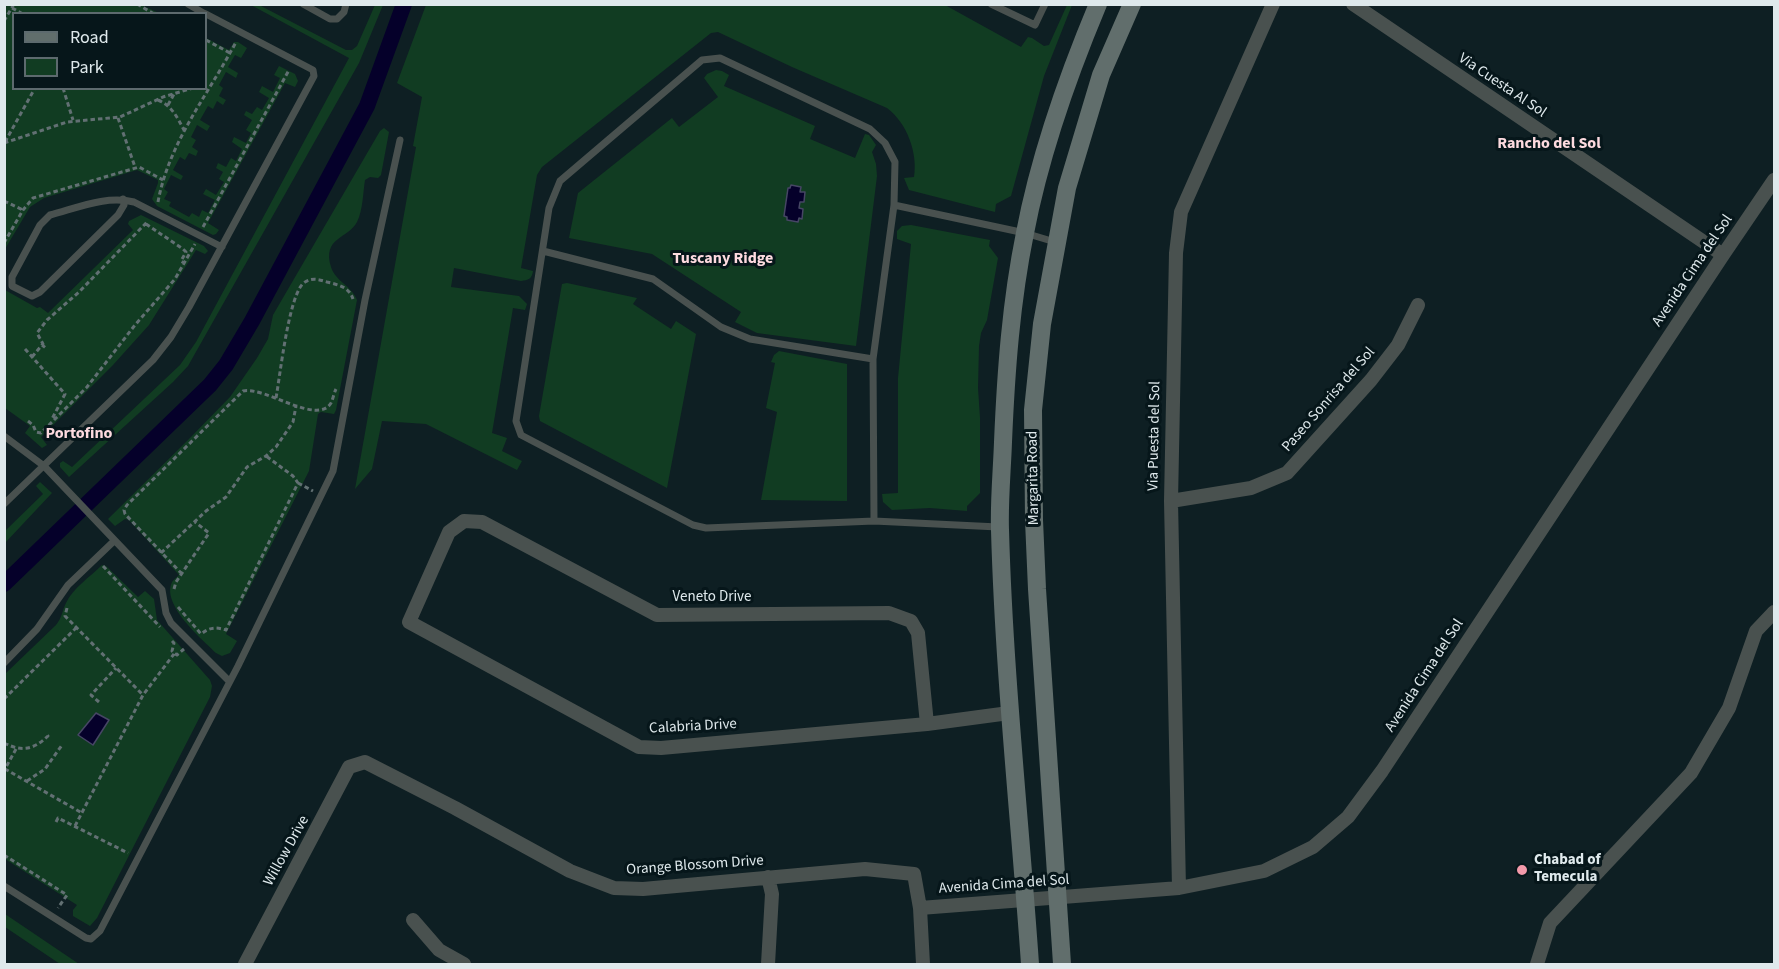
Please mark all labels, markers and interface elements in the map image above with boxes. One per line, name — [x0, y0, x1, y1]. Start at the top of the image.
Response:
legend — [12, 12, 207, 90]
text: Road — [70, 25, 109, 50]
street label: Via Cuesta Al Sol — [1455, 50, 1549, 122]
text: Park — [70, 55, 104, 80]
district label: Rancho del Sol — [1497, 134, 1601, 154]
street label: Avenida Cima del Sol — [1649, 212, 1737, 330]
district label: Tuscany Ridge — [673, 249, 773, 269]
street label: Paseo Sonrisa del Sol — [1279, 344, 1379, 456]
street label: Via Puesta del Sol — [1145, 381, 1165, 491]
district label: Portofino — [46, 424, 112, 444]
street label: Margarita Road — [1024, 430, 1044, 526]
street label: Veneto Drive — [673, 589, 751, 607]
street label: Avenida Cima del Sol — [1382, 616, 1468, 736]
street label: Calabria Drive — [649, 716, 737, 738]
street label: Willow Drive — [260, 813, 314, 889]
street label: Orange Blossom Drive — [626, 852, 764, 880]
place label: Chabad of Temecula — [1534, 852, 1600, 887]
marker: Chabad of Temecula — [1515, 863, 1529, 877]
street label: Avenida Cima del Sol — [938, 871, 1070, 899]

